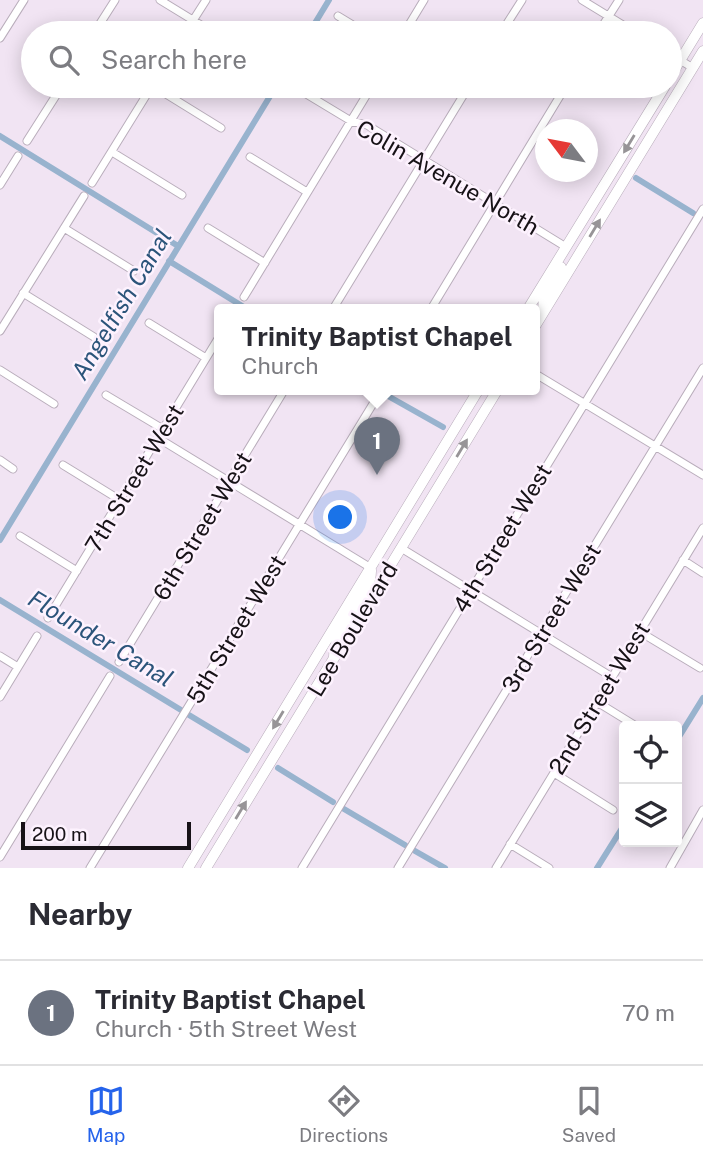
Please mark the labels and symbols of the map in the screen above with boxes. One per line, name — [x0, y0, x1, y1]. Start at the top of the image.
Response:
street label: Colin Avenue North — [352, 114, 544, 240]
north arrow — [535, 119, 598, 182]
one-way arrow — [623, 134, 636, 154]
one-way arrow — [589, 219, 602, 238]
water label: Angelfish Canal — [65, 224, 177, 384]
street label: 7th Street West — [79, 399, 189, 557]
pin: 1 — [354, 417, 400, 475]
one-way arrow — [455, 439, 468, 458]
street label: 6th Street West — [147, 447, 257, 605]
street label: 4th Street West — [447, 459, 557, 617]
your location — [323, 500, 357, 534]
street label: 3rd Street West — [496, 539, 606, 697]
street label: 5th Street West — [181, 550, 291, 708]
street label: Lee Boulevard — [301, 557, 403, 701]
water label: Flounder Canal — [23, 584, 179, 692]
street label: 2nd Street West — [543, 617, 655, 779]
one-way arrow — [272, 710, 285, 729]
one-way arrow — [235, 800, 248, 819]
scale bar — [21, 819, 191, 851]

